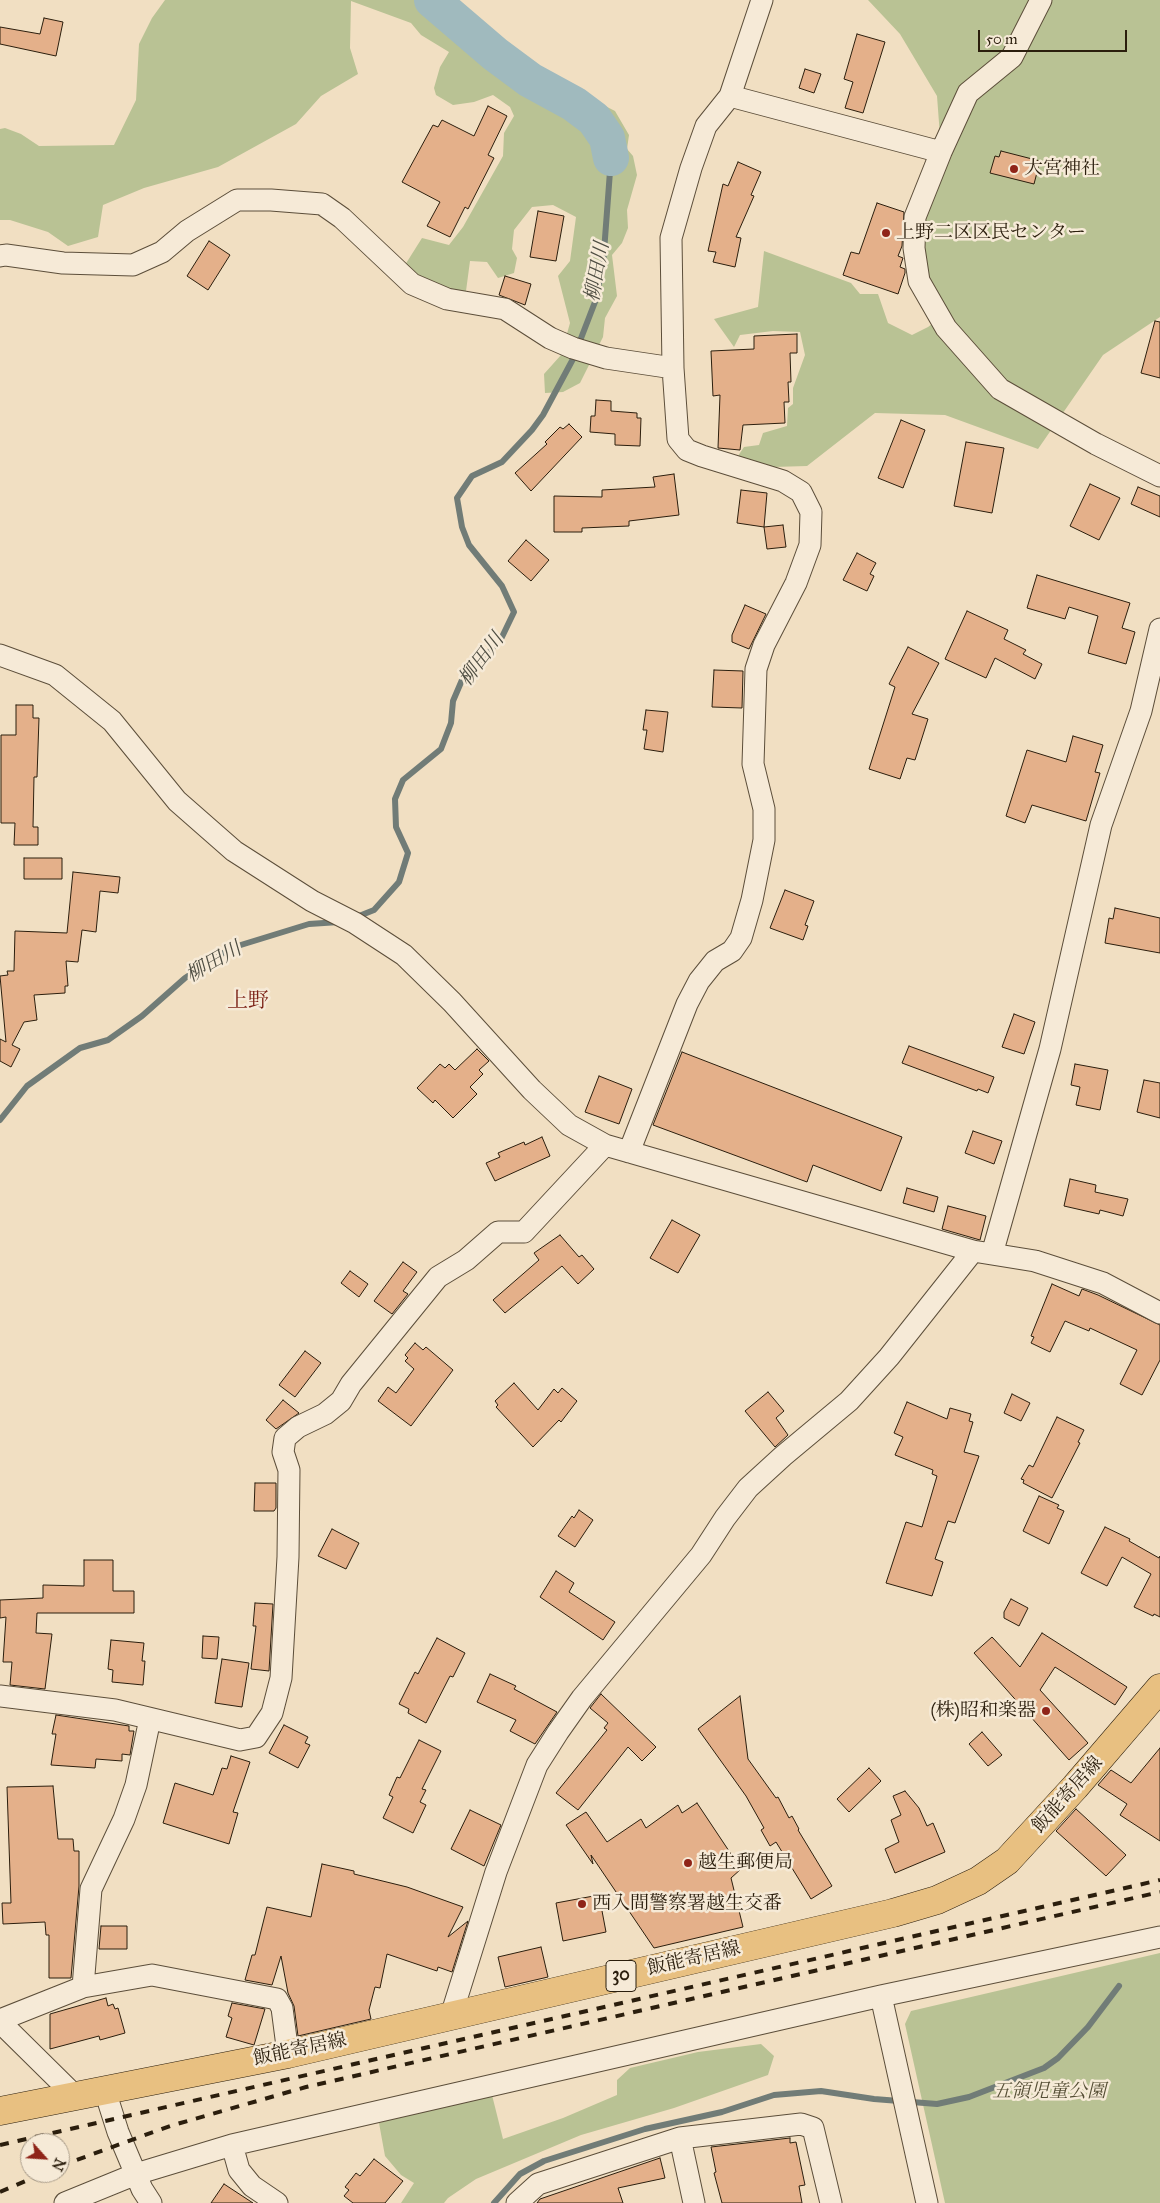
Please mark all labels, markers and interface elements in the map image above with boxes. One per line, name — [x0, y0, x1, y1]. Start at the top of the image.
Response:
scale bar — [980, 20, 1129, 52]
text: 50 m — [986, 30, 1018, 48]
place label: 大宮神社 — [1024, 158, 1100, 180]
marker: 大宮神社 — [1008, 163, 1020, 175]
place label: 上野二区区民センター — [896, 222, 1086, 244]
marker: 上野二区区民センター — [880, 227, 892, 239]
water label: 柳田川 — [581, 240, 615, 304]
water label: 柳田川 — [454, 629, 510, 691]
water label: 柳田川 — [182, 938, 246, 988]
district label: 上野 — [227, 989, 269, 1015]
place label: (株)昭和楽器 — [930, 1700, 1036, 1722]
marker: (株)昭和楽器 — [1040, 1705, 1052, 1717]
street label: 飯能寄居線 — [1028, 1752, 1108, 1838]
place label: 越生郵便局 — [698, 1852, 793, 1874]
marker: 越生郵便局 — [682, 1857, 694, 1869]
place label: 西入間警察署越生交番 — [592, 1893, 782, 1915]
marker: 西入間警察署越生交番 — [576, 1898, 588, 1910]
street label: 飯能寄居線 — [645, 1937, 743, 1981]
road number: 30 — [606, 1960, 636, 1992]
street label: 飯能寄居線 — [251, 2029, 349, 2071]
park label: 五領児童公園 — [992, 2081, 1106, 2103]
north arrow — [20, 2133, 70, 2183]
text: N — [48, 2155, 68, 2173]

